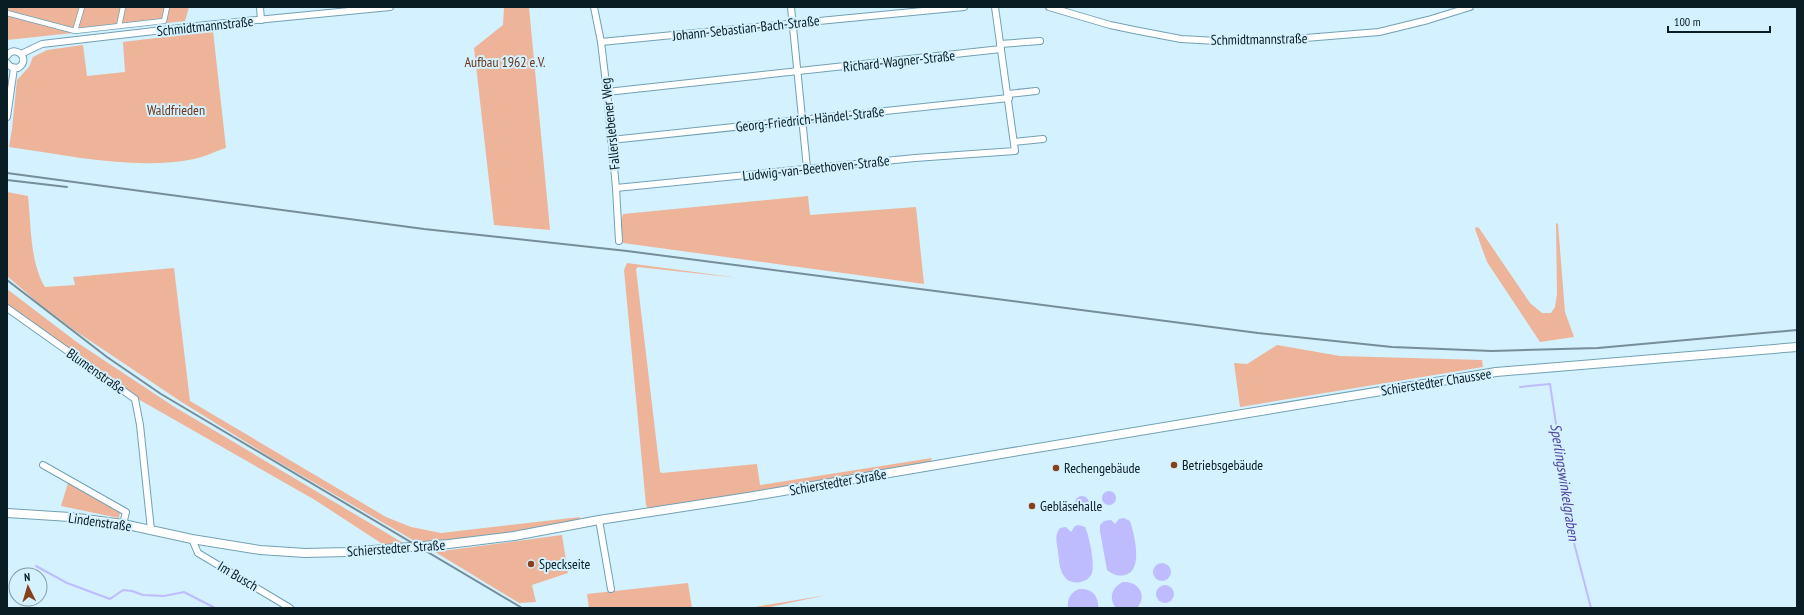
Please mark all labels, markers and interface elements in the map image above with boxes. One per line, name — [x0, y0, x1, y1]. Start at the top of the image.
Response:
scale bar — [1668, 8, 1770, 34]
street label: Johann-Sebastian-Bach-Straße — [671, 11, 821, 45]
street label: Schmidtmannstraße — [156, 12, 254, 40]
text: 100 m — [1674, 14, 1701, 29]
street label: Schmidtmannstraße — [1210, 29, 1308, 49]
street label: Richard-Wagner-Straße — [842, 46, 956, 76]
park label: Aufbau 1962 e.V. — [464, 53, 546, 71]
street label: Fallerslebener Weg — [596, 77, 624, 171]
park label: Waldfrieden — [147, 101, 205, 119]
street label: Georg-Friedrich-Händel-Straße — [735, 102, 885, 136]
street label: Ludwig-van-Beethoven-Straße — [742, 151, 891, 185]
street label: Blumenstraße — [63, 344, 129, 398]
street label: Schierstedter Chaussee — [1379, 364, 1493, 400]
water label: Sperlingswinkelgraben — [1546, 422, 1584, 543]
place label: Betriebsgebäude — [1182, 456, 1263, 474]
place label: Rechengebäude — [1064, 459, 1141, 477]
marker: Betriebsgebäude — [1169, 460, 1179, 470]
marker: Rechengebäude — [1051, 463, 1061, 473]
street label: Schierstedter Straße — [788, 465, 888, 499]
place label: Gebläsehalle — [1040, 497, 1102, 515]
marker: Gebläsehalle — [1027, 501, 1037, 511]
street label: Lindenstraße — [67, 509, 133, 535]
street label: Schierstedter Straße — [346, 536, 446, 560]
place label: Speckseite — [539, 555, 590, 573]
street label: Im Busch — [215, 557, 261, 595]
marker: Speckseite — [526, 559, 536, 569]
north arrow — [8, 567, 48, 607]
text: N — [24, 570, 31, 584]

